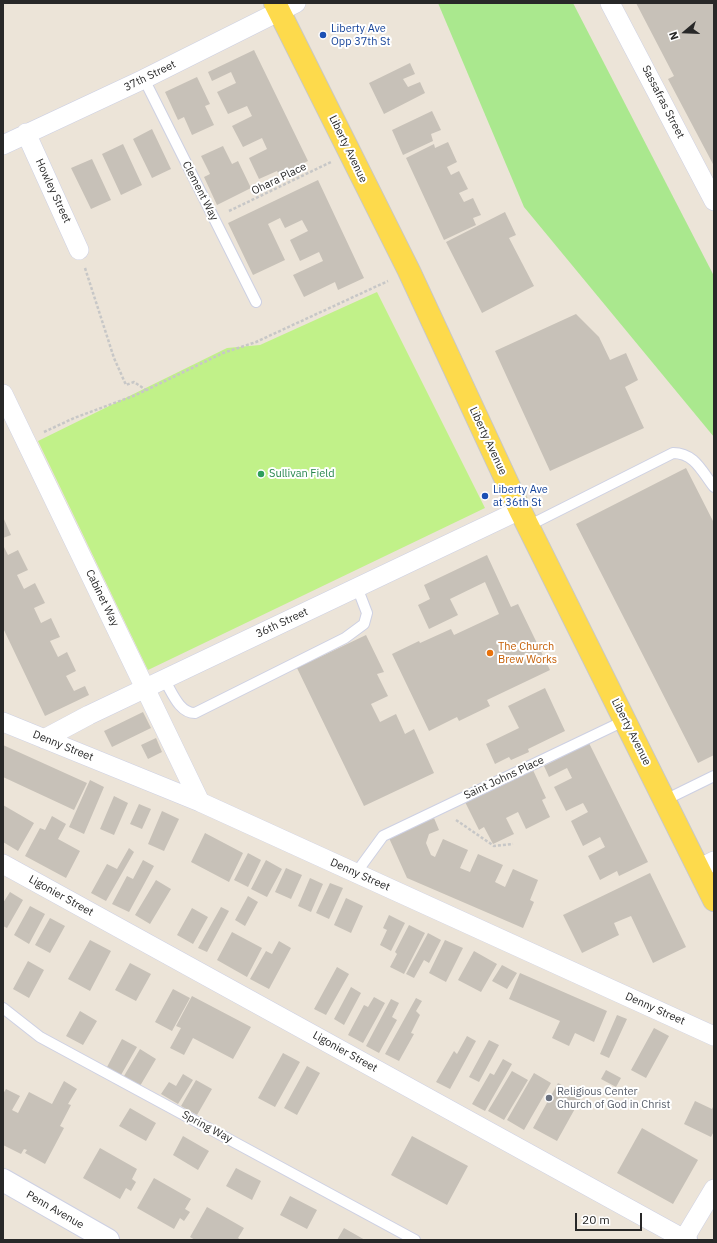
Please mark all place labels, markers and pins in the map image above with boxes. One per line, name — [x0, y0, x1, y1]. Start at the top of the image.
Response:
place label: Liberty Ave Opp 37th St — [331, 22, 390, 48]
marker: Liberty Ave Opp 37th St — [318, 30, 328, 40]
place label: Sullivan Field — [269, 467, 335, 481]
marker: Sullivan Field — [256, 469, 266, 479]
place label: Liberty Ave at 36th St — [493, 483, 548, 509]
marker: Liberty Ave at 36th St — [480, 491, 490, 501]
place label: The Church Brew Works — [498, 640, 557, 666]
marker: The Church Brew Works — [485, 648, 495, 658]
place label: Religious Center Church of God in Christ — [557, 1085, 670, 1111]
marker: Religious Center Church of God in Christ — [544, 1093, 554, 1103]

